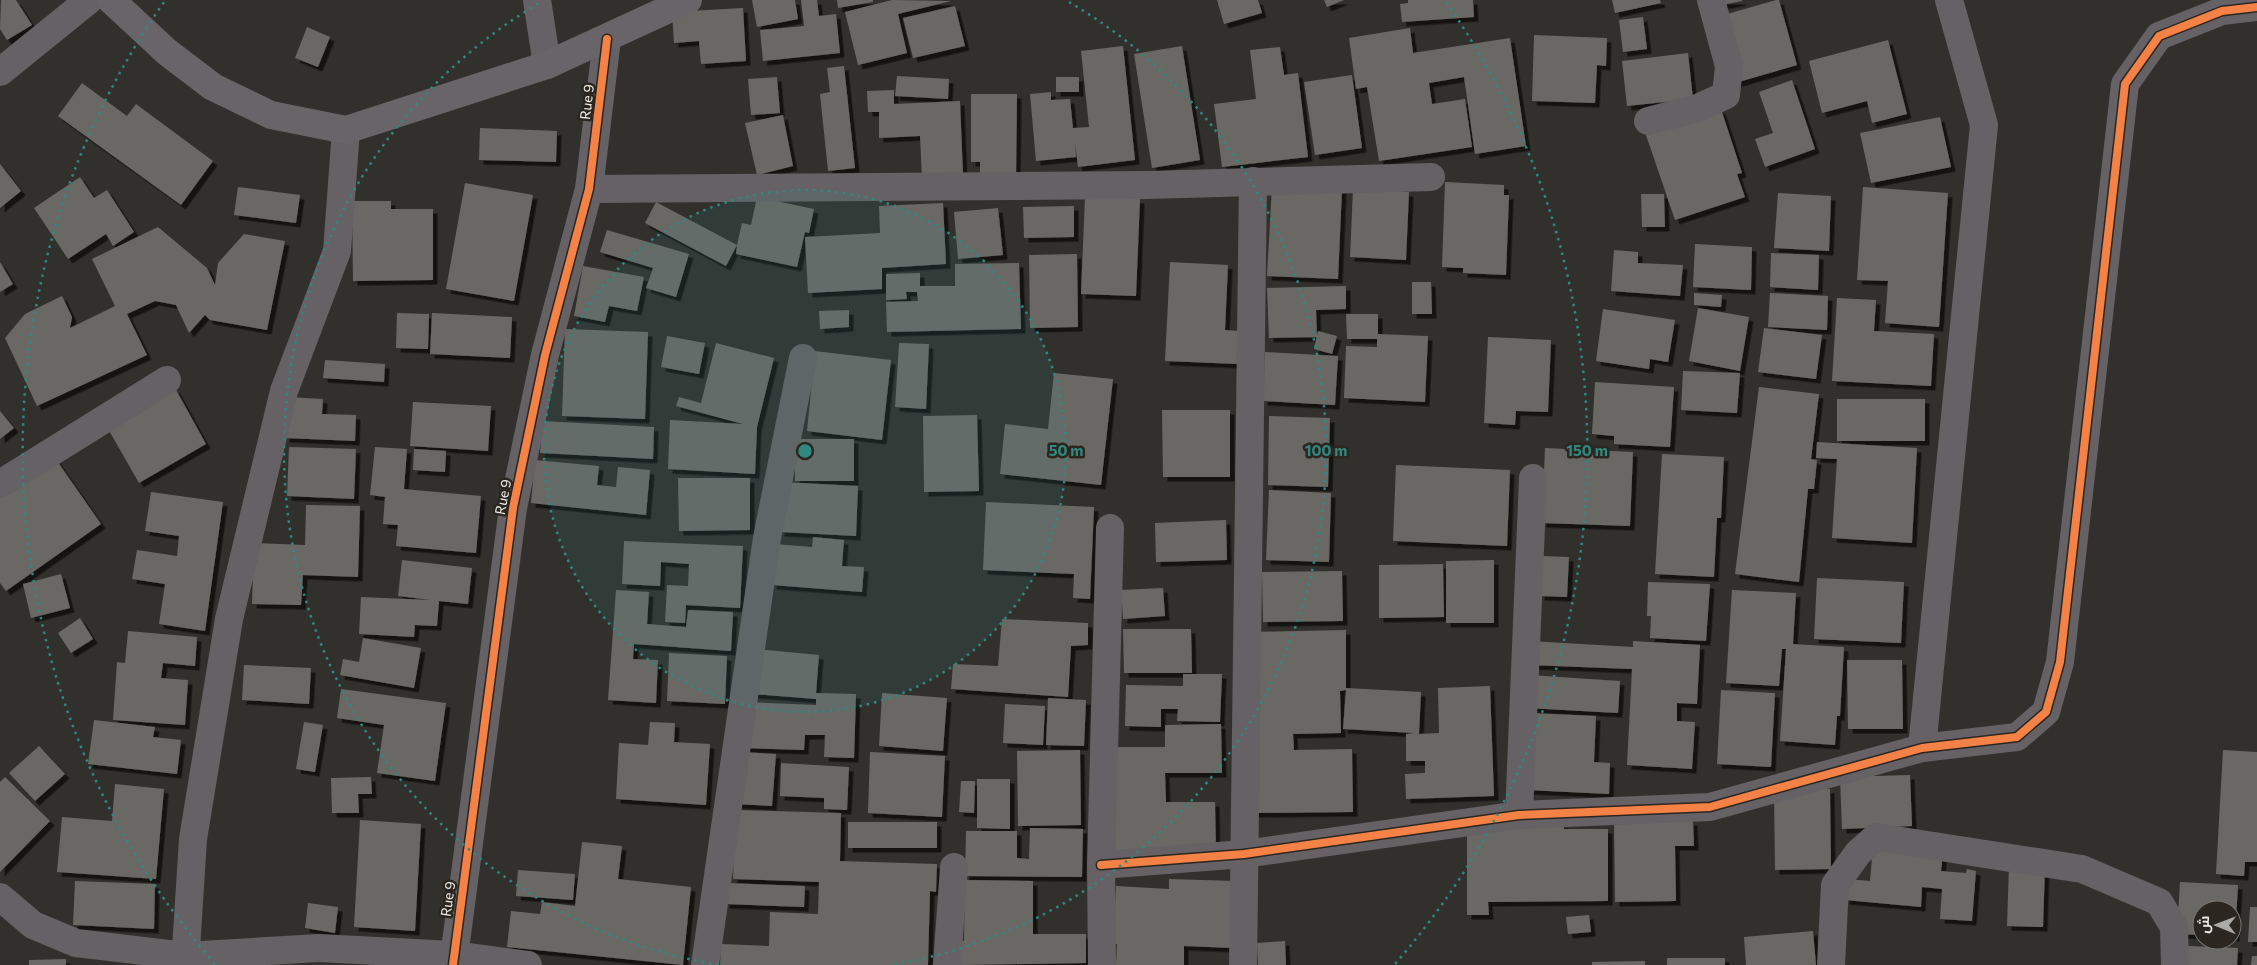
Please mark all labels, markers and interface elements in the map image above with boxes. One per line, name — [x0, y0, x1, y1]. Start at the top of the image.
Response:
street label: Rue 9 — [576, 83, 597, 121]
text: 50 m — [1049, 441, 1083, 459]
text: 100 m — [1305, 441, 1347, 459]
text: 150 m — [1566, 441, 1608, 459]
centre of rings — [796, 442, 814, 460]
street label: Rue 9 — [491, 478, 514, 516]
street label: Rue 9 — [437, 880, 458, 918]
north arrow — [2192, 900, 2242, 950]
text: ش — [2195, 916, 2213, 934]

